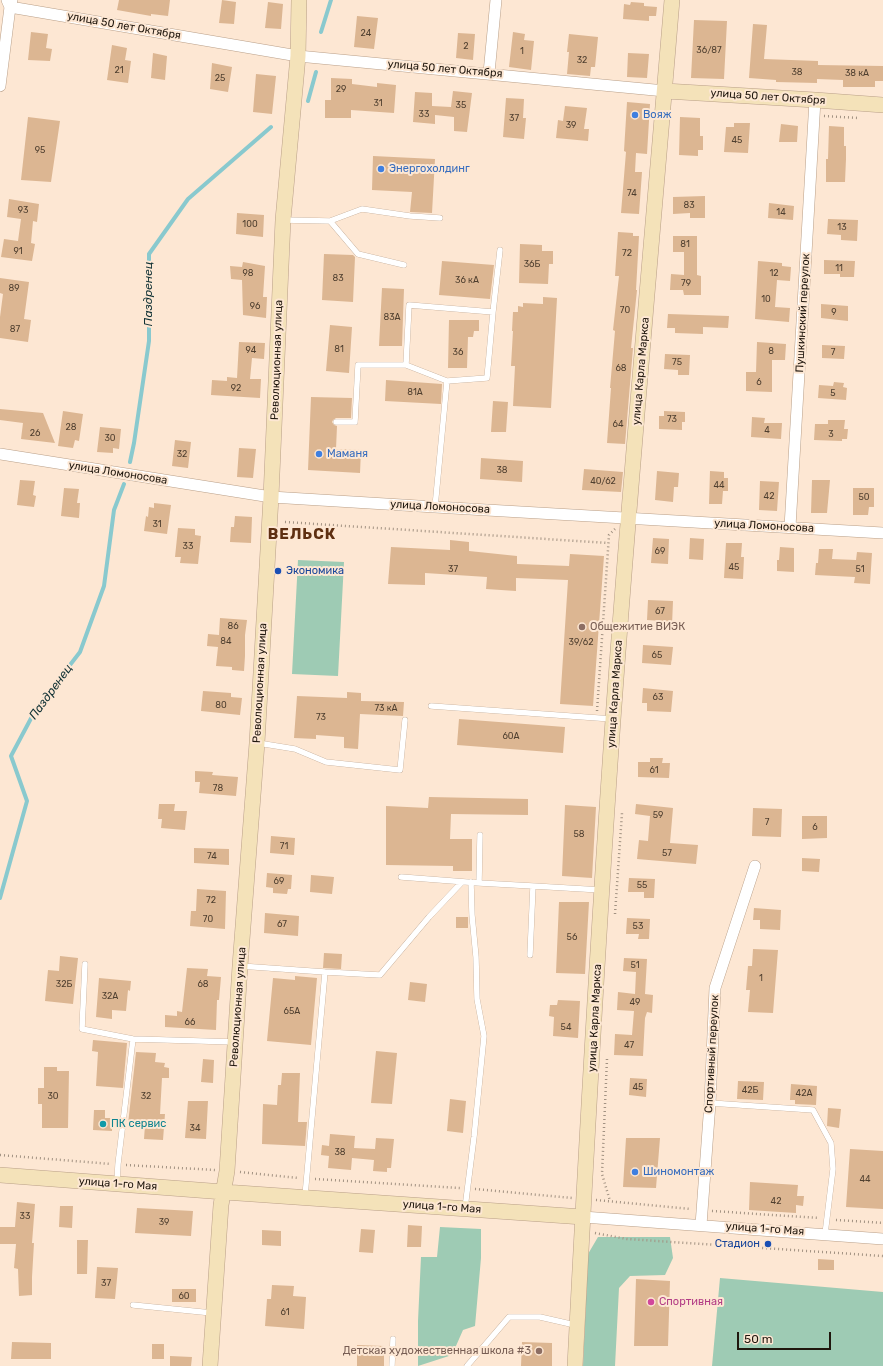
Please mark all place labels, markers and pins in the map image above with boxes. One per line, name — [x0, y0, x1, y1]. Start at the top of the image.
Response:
place label: Вояж — [643, 108, 671, 122]
marker: Вояж — [630, 110, 640, 120]
place label: Энергохолдинг — [389, 162, 470, 176]
marker: Энергохолдинг — [376, 164, 386, 174]
place label: Маманя — [327, 447, 368, 461]
marker: Маманя — [314, 449, 324, 459]
place label: Экономика — [286, 564, 344, 578]
marker: Экономика — [273, 566, 283, 576]
place label: Общежитие ВИЭК — [590, 620, 685, 634]
marker: Общежитие ВИЭК — [577, 622, 587, 632]
place label: ПК сервис — [111, 1117, 166, 1131]
marker: ПК сервис — [98, 1119, 108, 1129]
place label: Шиномонтаж — [643, 1165, 714, 1179]
marker: Шиномонтаж — [630, 1167, 640, 1177]
place label: Стадион — [715, 1237, 760, 1251]
marker: Стадион — [763, 1239, 773, 1249]
place label: Спортивная — [659, 1295, 723, 1309]
marker: Спортивная — [646, 1297, 656, 1307]
place label: Детская художественная школа #3 — [343, 1344, 531, 1358]
marker: Детская художественная школа #3 — [534, 1346, 544, 1356]

